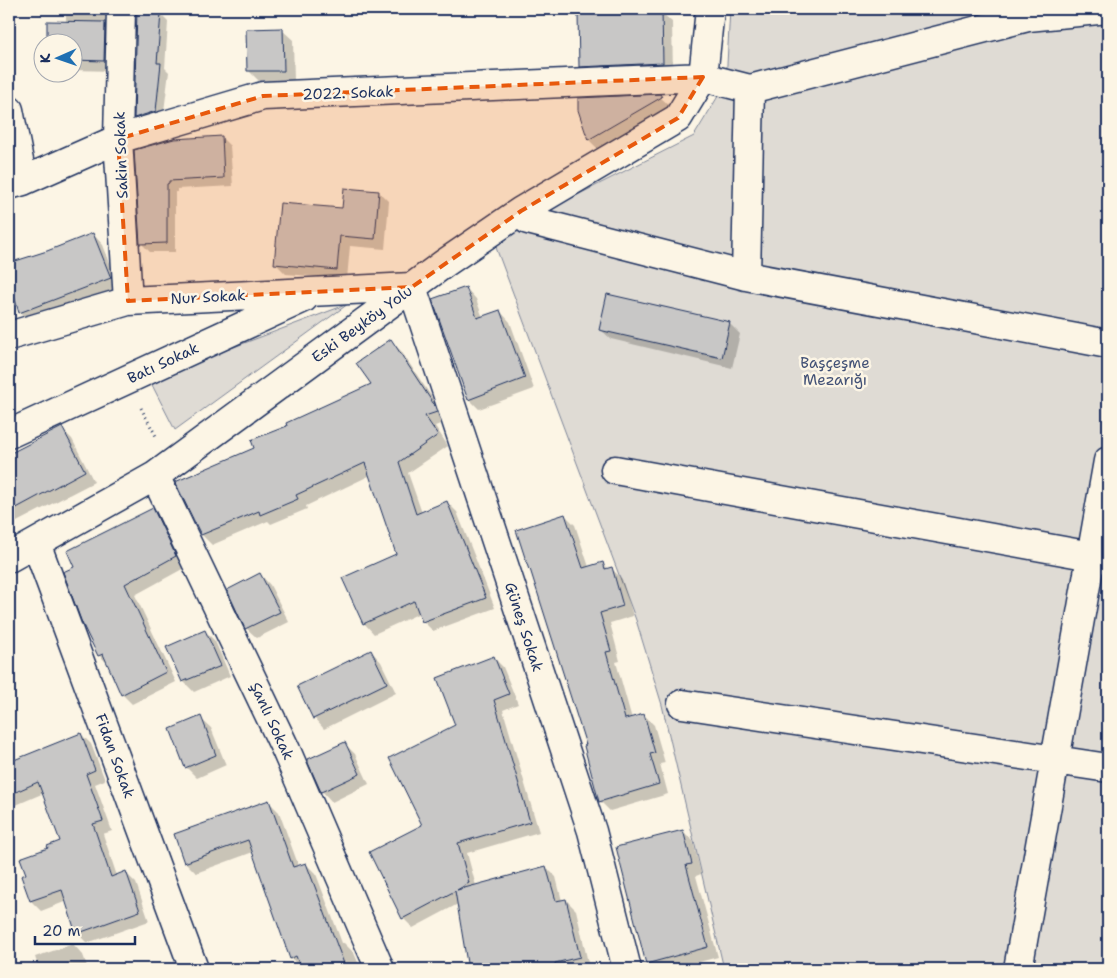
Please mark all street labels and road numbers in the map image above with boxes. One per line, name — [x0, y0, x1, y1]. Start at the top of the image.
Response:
street label: 2022. Sokak — [302, 81, 394, 105]
street label: Sakin Sokak — [109, 111, 133, 199]
street label: Eski Beyköy Yolu — [308, 281, 416, 367]
street label: Nur Sokak — [170, 285, 246, 309]
street label: Batı Sokak — [124, 338, 202, 388]
street label: Güneş Sokak — [500, 580, 548, 674]
street label: Şanlı Sokak — [245, 679, 299, 763]
street label: Fidan Sokak — [90, 711, 140, 801]

